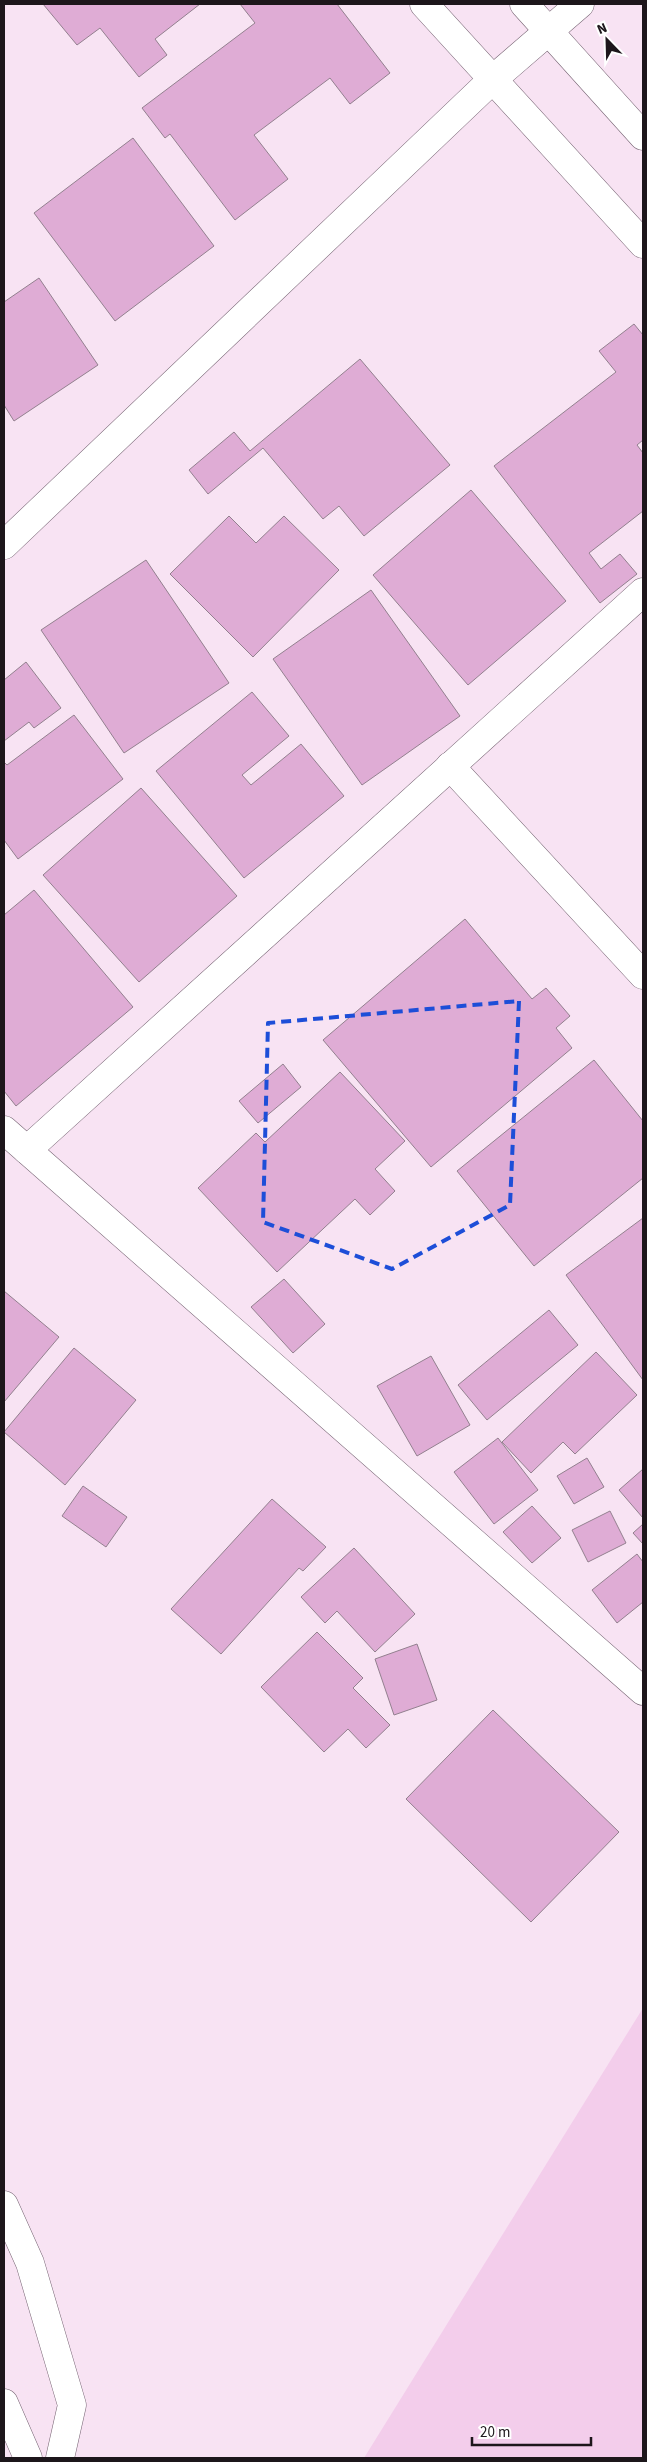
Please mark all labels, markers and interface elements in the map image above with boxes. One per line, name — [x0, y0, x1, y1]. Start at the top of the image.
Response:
north arrow — [582, 15, 632, 65]
text: N — [594, 18, 611, 40]
scale bar — [472, 2414, 591, 2446]
text: 20 m — [480, 2422, 510, 2443]

